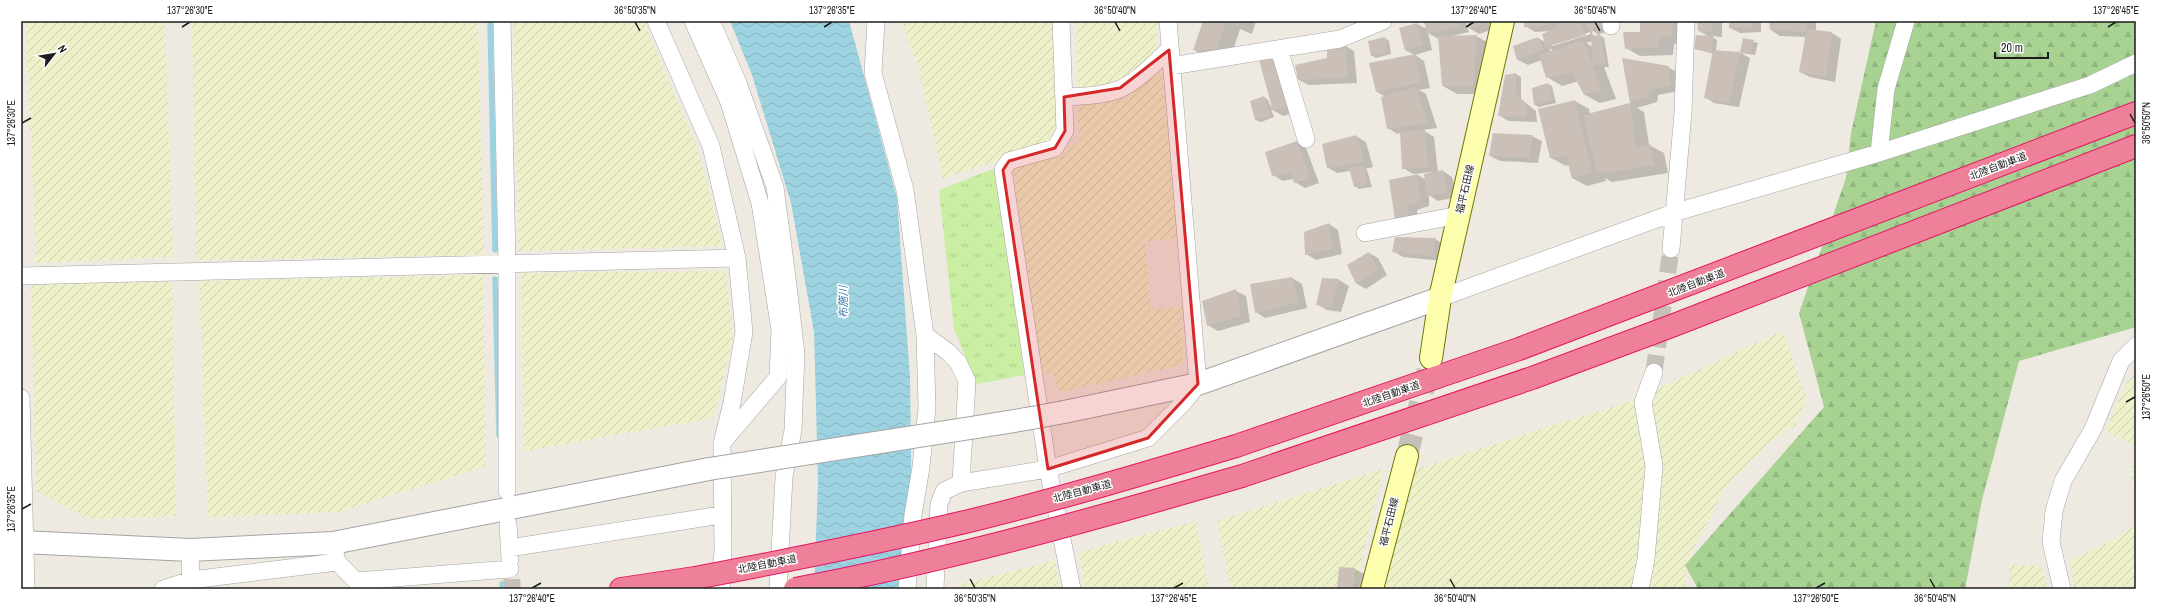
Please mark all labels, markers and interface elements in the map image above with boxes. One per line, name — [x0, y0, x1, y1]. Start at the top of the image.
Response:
text: 137°26'30"E — [167, 4, 213, 17]
text: 36°50'35"N — [614, 4, 656, 17]
text: 137°26'35"E — [809, 4, 855, 17]
text: 36°50'40"N — [1094, 4, 1136, 17]
text: 137°26'40"E — [1451, 4, 1497, 17]
text: 36°50'45"N — [1574, 4, 1616, 17]
text: 137°26'45"E — [2093, 4, 2139, 17]
north arrow — [34, 34, 74, 74]
scale bar — [1995, 34, 2048, 60]
text: 20 m — [2001, 40, 2023, 56]
text: N — [55, 42, 70, 55]
text: 137°26'30"E — [5, 100, 18, 146]
text: 36°50'50"N — [2140, 102, 2153, 144]
street label: 北陸自動車道 — [1968, 149, 2028, 183]
street label: 福平石田線 — [1453, 163, 1477, 215]
street label: 北陸自動車道 — [1666, 266, 1726, 300]
water label: 布施川 — [836, 284, 850, 319]
text: 137°26'50"E — [2140, 374, 2153, 420]
street label: 北陸自動車道 — [1361, 378, 1421, 410]
street label: 北陸自動車道 — [1051, 477, 1113, 505]
text: 137°26'35"E — [5, 486, 18, 532]
street label: 福平石田線 — [1377, 496, 1401, 548]
street label: 北陸自動車道 — [736, 552, 798, 576]
text: 137°26'40"E — [509, 592, 555, 605]
text: 36°50'35"N — [954, 592, 996, 605]
text: 137°26'45"E — [1151, 592, 1197, 605]
text: 36°50'40"N — [1434, 592, 1476, 605]
text: 137°26'50"E — [1793, 592, 1839, 605]
text: 36°50'45"N — [1914, 592, 1956, 605]

